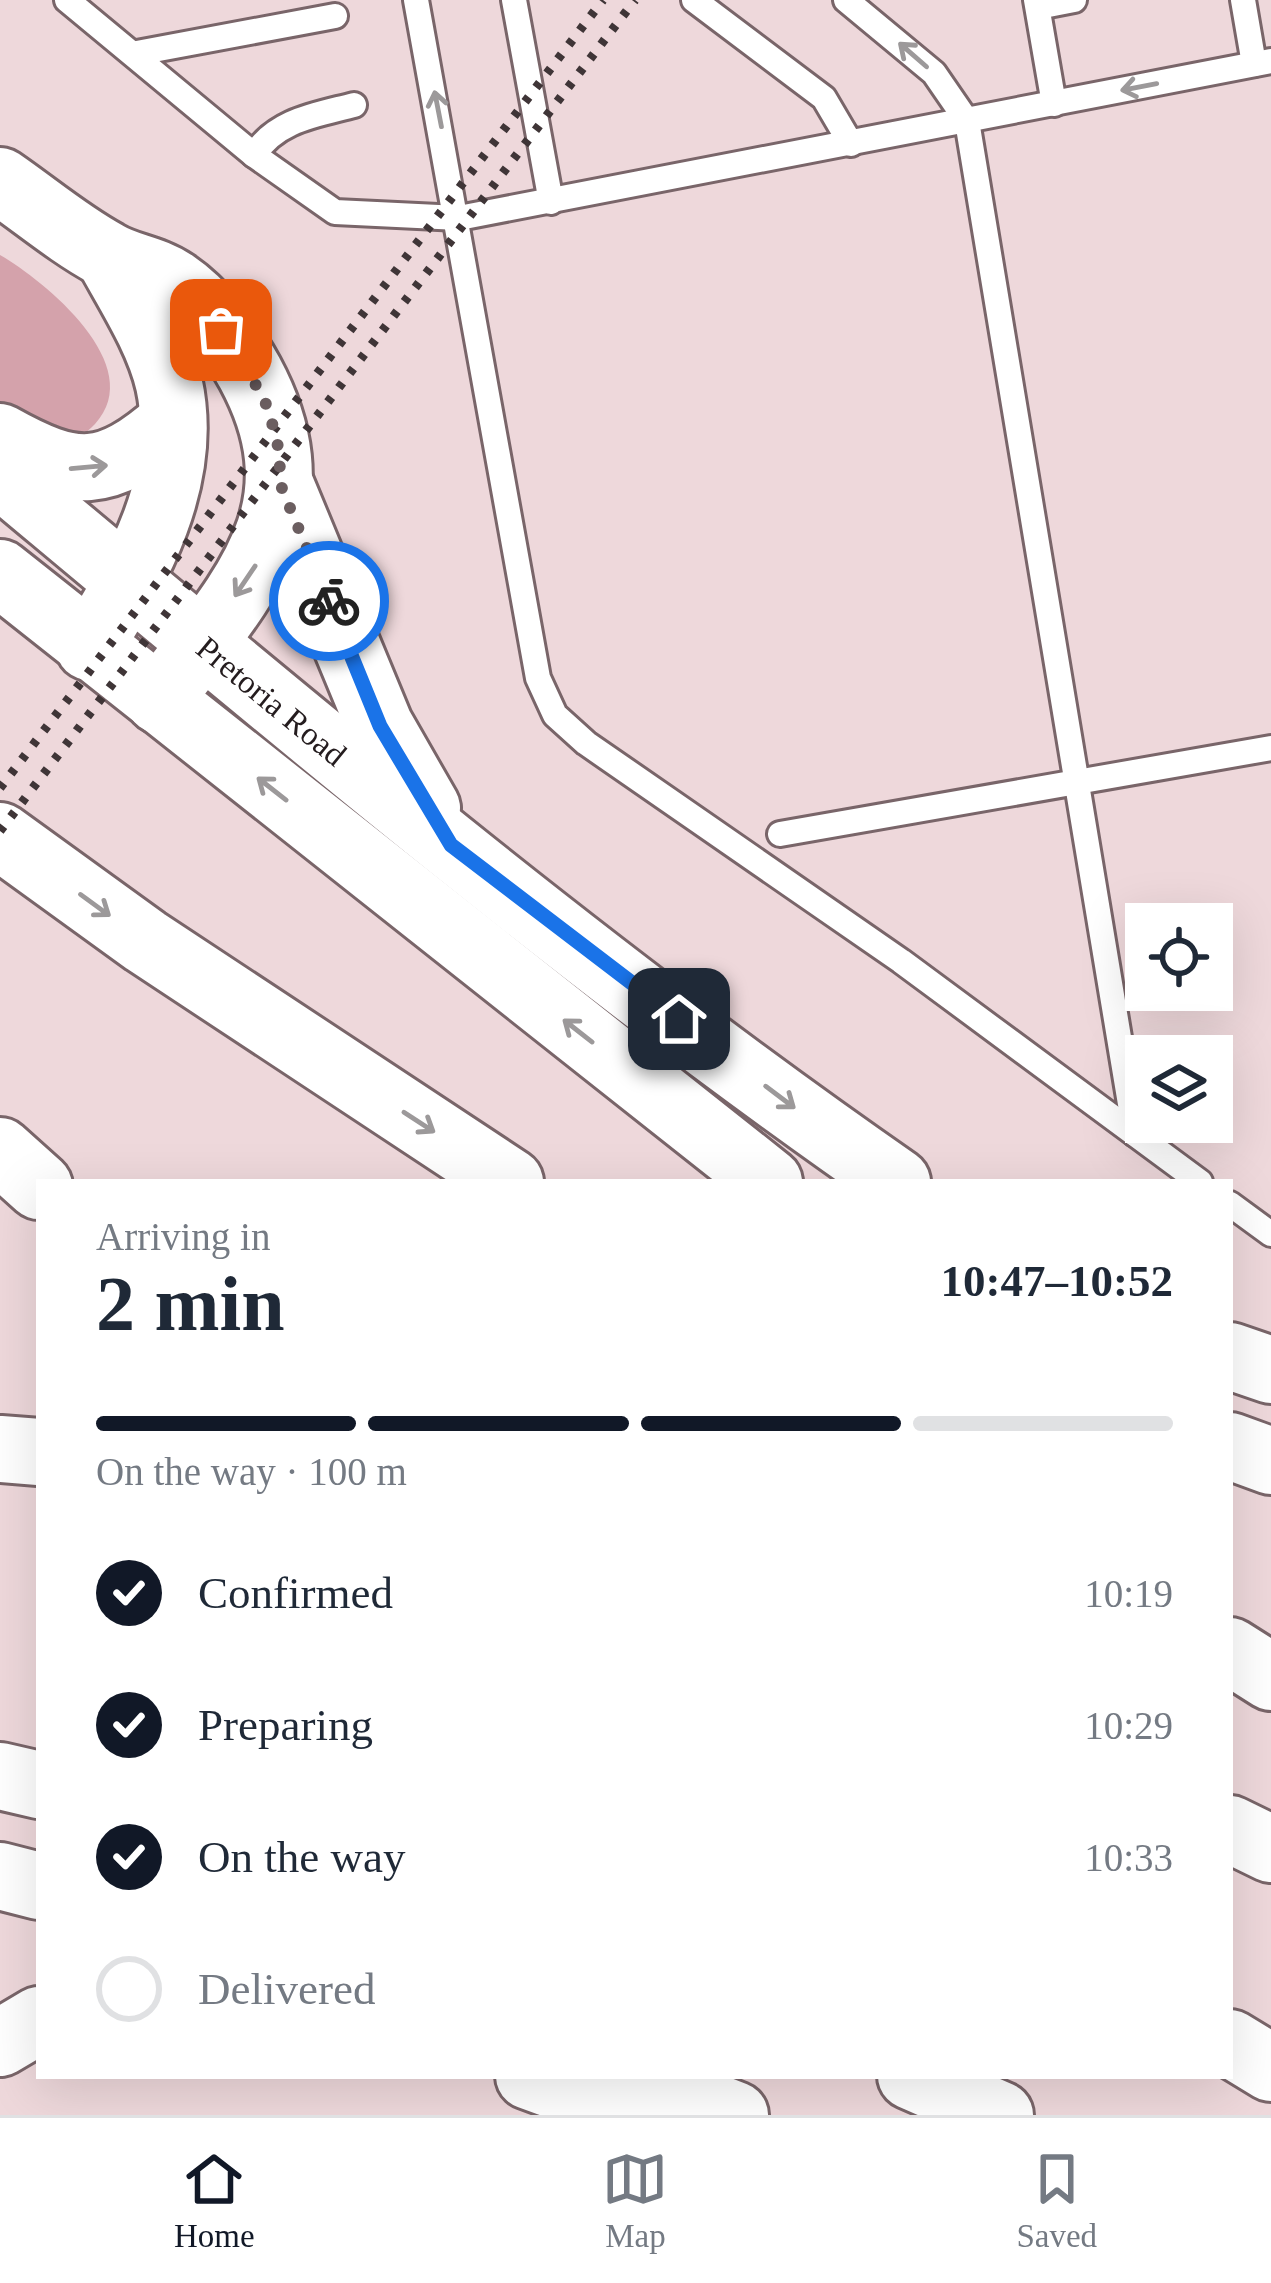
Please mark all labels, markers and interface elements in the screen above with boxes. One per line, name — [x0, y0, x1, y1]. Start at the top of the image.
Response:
one-way arrow — [898, 41, 929, 69]
one-way arrow — [1121, 77, 1160, 99]
one-way arrow — [426, 91, 448, 130]
pin — [170, 279, 272, 381]
icon: bag — [188, 297, 254, 363]
one-way arrow — [69, 455, 108, 478]
courier — [269, 541, 389, 661]
one-way arrow — [232, 563, 257, 597]
icon: bike — [296, 568, 362, 634]
street label: Pretoria Road — [190, 629, 354, 774]
one-way arrow — [257, 776, 289, 803]
one-way arrow — [78, 892, 111, 917]
map controls — [1125, 903, 1233, 1143]
button: locate — [1125, 903, 1233, 1011]
pin — [628, 968, 730, 1070]
icon: home — [646, 986, 712, 1052]
one-way arrow — [563, 1018, 595, 1045]
button: layers — [1125, 1035, 1233, 1143]
one-way arrow — [764, 1084, 796, 1110]
one-way arrow — [401, 1109, 435, 1134]
text: Arriving in — [96, 1215, 270, 1258]
text: 10:47–10:52 — [941, 1256, 1173, 1306]
text: 2 min — [96, 1260, 285, 1347]
text: On the way · 100 m — [96, 1450, 407, 1493]
icon: check — [96, 1560, 162, 1626]
text: Confirmed — [198, 1568, 393, 1618]
text: 10:19 — [1084, 1572, 1173, 1615]
icon: check — [96, 1692, 162, 1758]
text: Preparing — [198, 1700, 373, 1750]
text: 10:29 — [1084, 1704, 1173, 1747]
icon: check — [96, 1824, 162, 1890]
text: On the way — [198, 1832, 405, 1882]
text: 10:33 — [1084, 1836, 1173, 1879]
text: Delivered — [198, 1964, 375, 2014]
tab: Home — [174, 2146, 255, 2255]
tab: Map — [602, 2146, 668, 2255]
tab: Saved — [1016, 2146, 1097, 2255]

